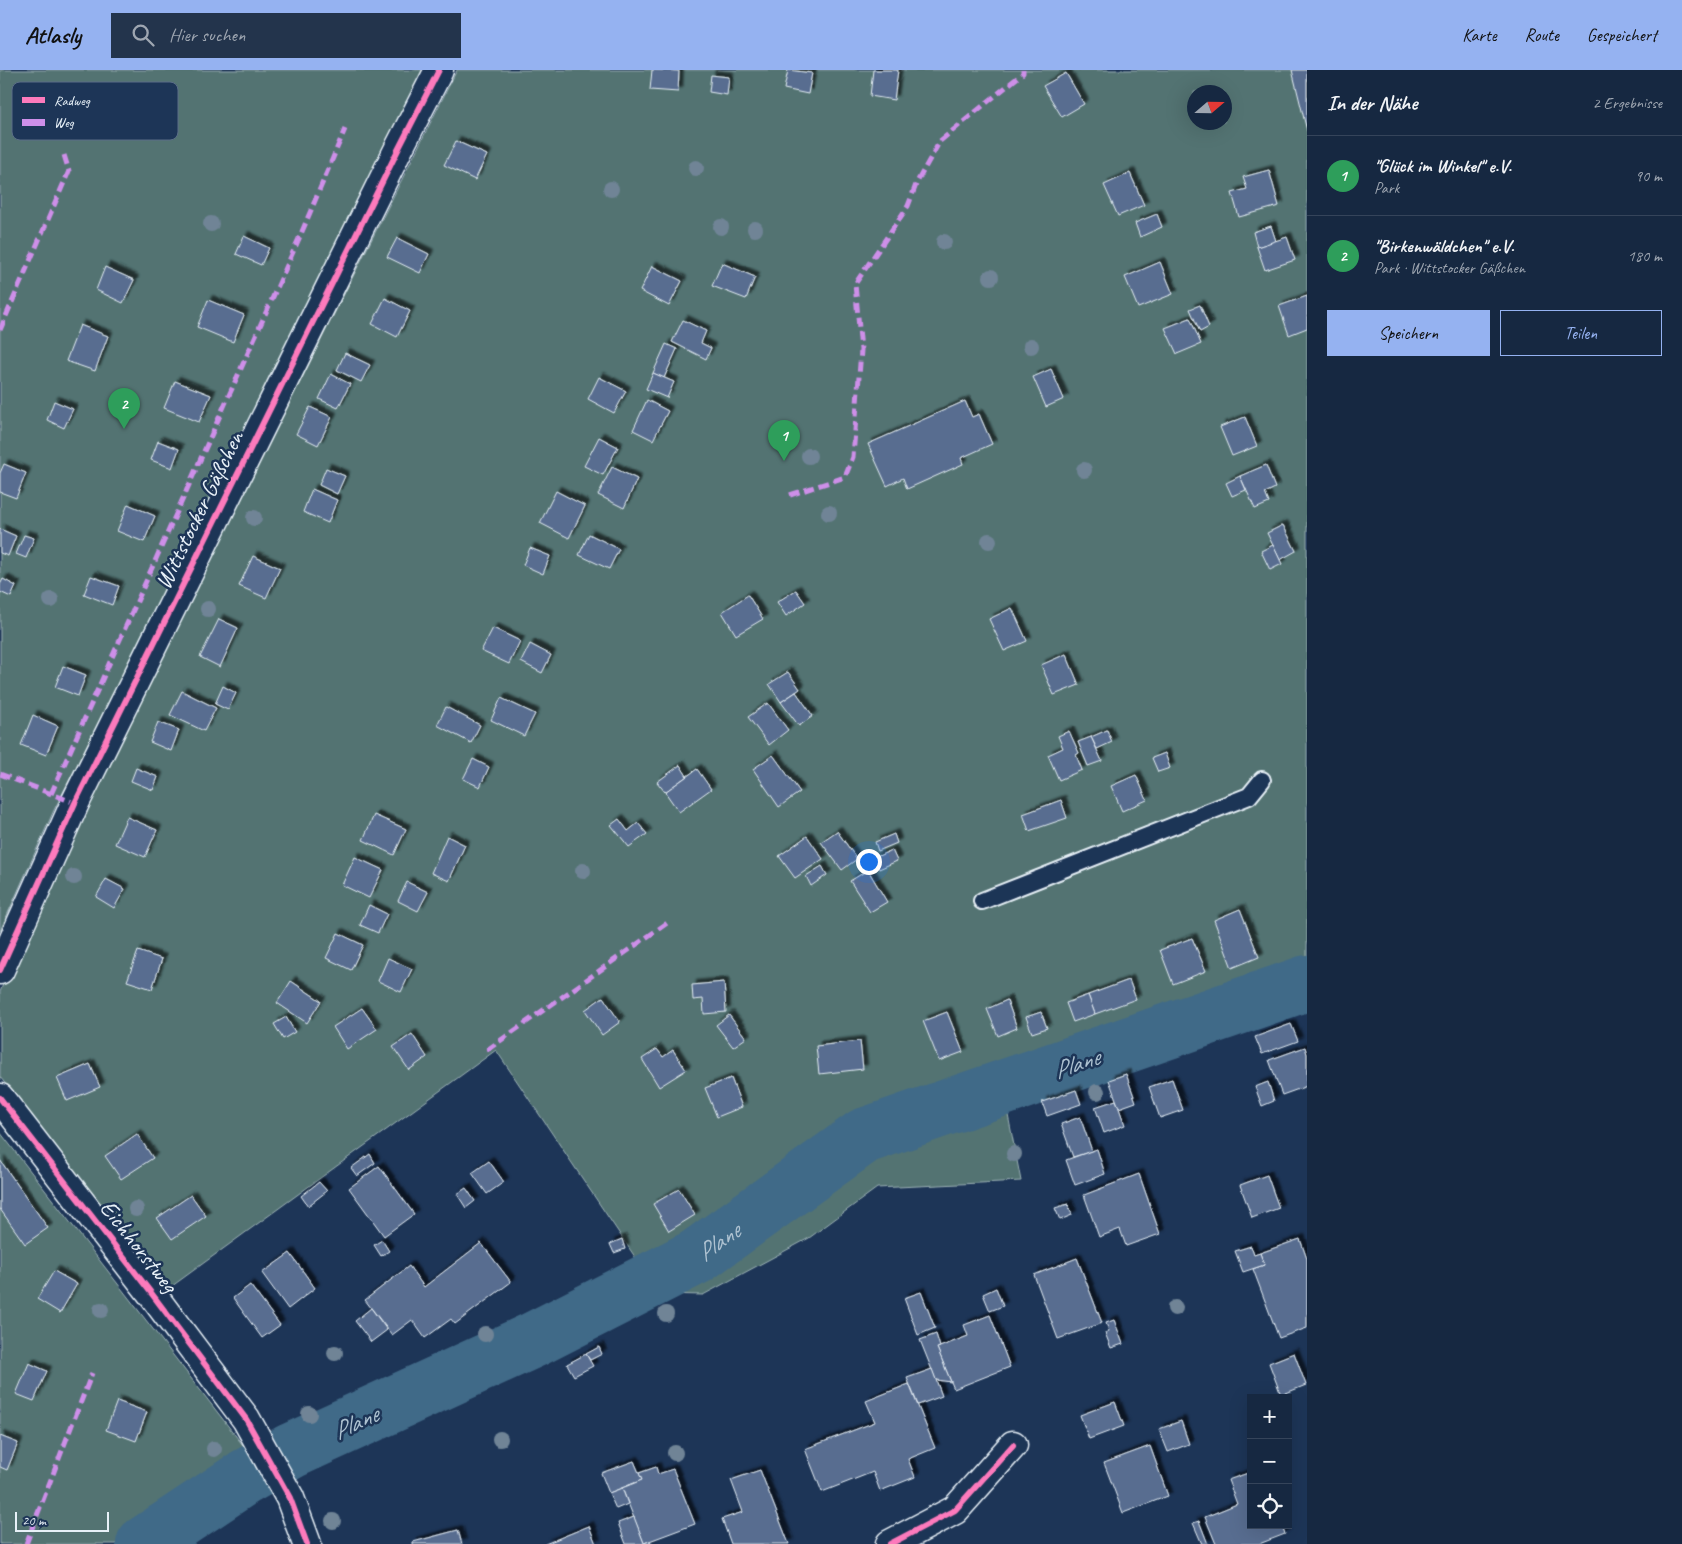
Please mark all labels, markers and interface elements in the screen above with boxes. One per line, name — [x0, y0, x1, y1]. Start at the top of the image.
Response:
search box — [111, 13, 461, 58]
text: Atlasly — [25, 20, 81, 50]
icon: search — [129, 21, 157, 49]
text: Hier suchen — [169, 23, 245, 47]
text: Karte — [1462, 24, 1497, 46]
text: Route — [1525, 24, 1559, 46]
text: Gespeichert — [1587, 24, 1657, 46]
legend — [12, 82, 178, 140]
north arrow — [1187, 85, 1232, 130]
text: In der Nähe — [1327, 90, 1417, 116]
text: Radweg — [54, 92, 91, 109]
text: 2 Ergebnisse — [1593, 93, 1662, 113]
text: Weg — [54, 114, 75, 131]
text: "Glück im Winkel" e.V. — [1374, 154, 1511, 178]
text: 1 — [1339, 166, 1347, 186]
text: 90 m — [1635, 166, 1662, 186]
text: Park — [1374, 178, 1399, 198]
text: "Birkenwäldchen" e.V. — [1374, 234, 1514, 258]
text: 2 — [1339, 246, 1347, 266]
text: 180 m — [1628, 246, 1662, 266]
text: Park · Wittstocker Gäßchen — [1374, 258, 1525, 278]
button: Speichern — [1327, 310, 1490, 356]
button: Teilen — [1500, 310, 1662, 356]
pin: 2 — [108, 388, 140, 429]
pin: 1 — [768, 420, 800, 461]
street label: Wittstocker Gäßchen — [148, 425, 251, 594]
your location — [856, 849, 882, 875]
water label: Plane — [1049, 1040, 1107, 1087]
street label: Eichhorstweg — [93, 1194, 186, 1300]
water label: Plane — [690, 1213, 750, 1269]
map controls — [1247, 1394, 1292, 1529]
button: + — [1247, 1394, 1292, 1439]
water label: Plane — [328, 1397, 387, 1447]
button: − — [1247, 1439, 1292, 1484]
button: locate — [1247, 1484, 1292, 1529]
scale bar — [15, 1509, 109, 1532]
text: 20 m — [22, 1512, 46, 1529]

